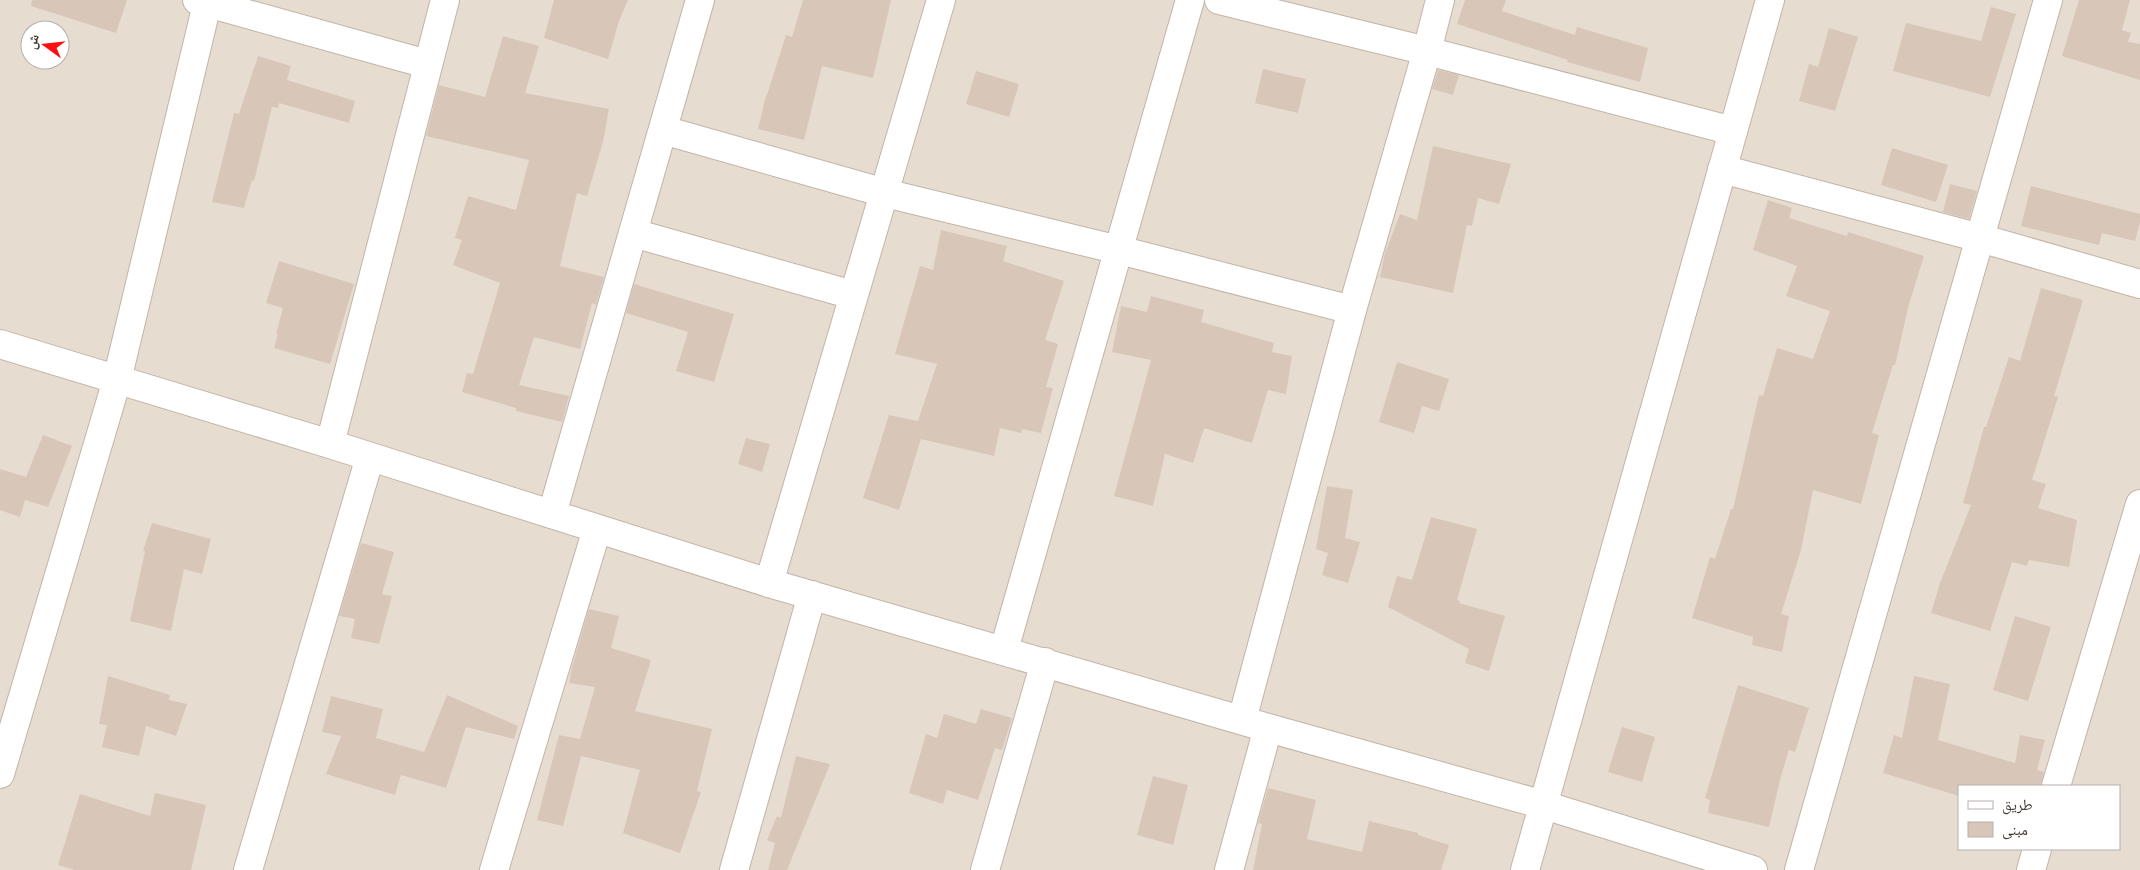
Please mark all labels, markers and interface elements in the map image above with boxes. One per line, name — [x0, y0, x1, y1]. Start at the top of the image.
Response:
north arrow — [20, 20, 70, 70]
text: ش — [21, 32, 44, 51]
legend — [1958, 785, 2120, 850]
text: طريق — [2002, 794, 2033, 816]
text: مبنى — [2002, 819, 2028, 841]

